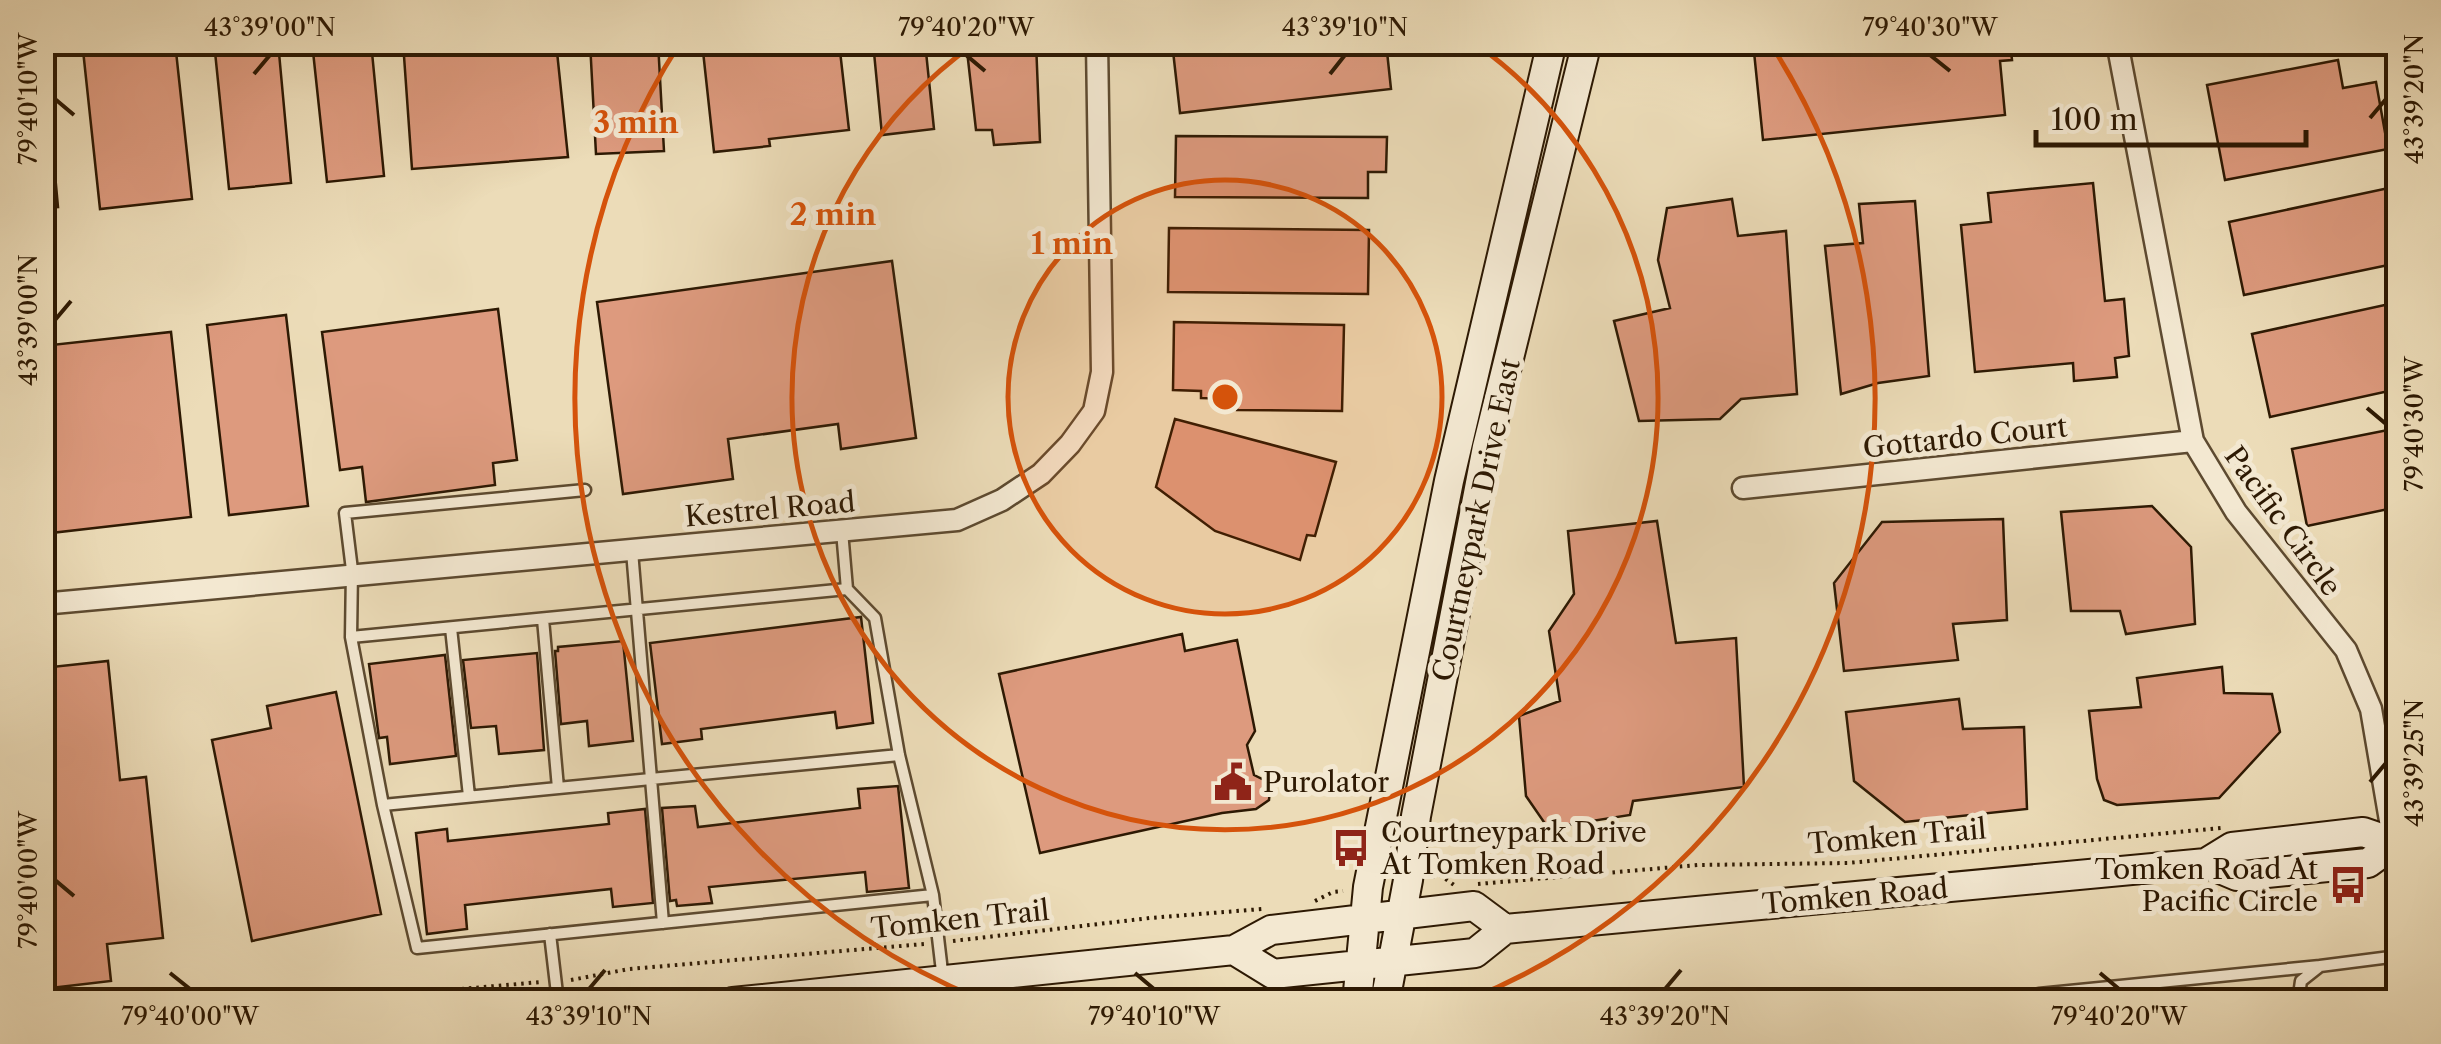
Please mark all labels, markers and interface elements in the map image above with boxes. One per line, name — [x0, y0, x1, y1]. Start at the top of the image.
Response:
text: 43°39'00"N — [204, 12, 336, 43]
text: 79°40'20"W — [898, 12, 1035, 43]
text: 43°39'10"N — [1282, 12, 1408, 43]
text: 79°40'30"W — [1862, 12, 1998, 43]
text: 79°40'10"W — [13, 32, 44, 165]
text: 43°39'20"N — [2399, 34, 2430, 164]
scale bar — [2036, 85, 2306, 147]
text: 100 m — [2051, 101, 2138, 138]
text: 3 min — [593, 104, 679, 141]
text: 2 min — [790, 196, 877, 233]
text: 1 min — [1031, 225, 1114, 262]
text: 43°39'00"N — [13, 254, 44, 386]
street label: Courtneypark Drive East — [1425, 355, 1527, 684]
text: 79°40'30"W — [2399, 356, 2430, 492]
centre of rings — [1207, 379, 1243, 415]
street label: Gottardo Court — [1861, 409, 2069, 465]
street label: Pacific Circle — [2217, 440, 2349, 602]
street label: Kestrel Road — [683, 485, 857, 533]
text: 43°39'25"N — [2399, 699, 2430, 827]
public building icon: Purolator — [1212, 761, 1254, 803]
place label: Purolator — [1263, 765, 1389, 799]
text: 79°40'00"W — [13, 811, 44, 949]
street label: Tomken Trail — [1806, 811, 1988, 861]
place label: Courtneypark Drive At Tomken Road — [1380, 815, 1647, 881]
bus stop icon: Courtneypark Drive At Tomken Road — [1330, 827, 1372, 869]
place label: Tomken Road At Pacific Circle — [2095, 852, 2318, 918]
bus stop icon: Tomken Road At Pacific Circle — [2327, 864, 2369, 906]
street label: Tomken Road — [1761, 871, 1949, 921]
street label: Tomken Trail — [869, 893, 1051, 945]
text: 79°40'00"W — [121, 1001, 259, 1032]
text: 43°39'10"N — [526, 1001, 652, 1032]
text: 79°40'10"W — [1088, 1001, 1221, 1032]
text: 43°39'20"N — [1600, 1001, 1730, 1032]
text: 79°40'20"W — [2051, 1001, 2188, 1032]

